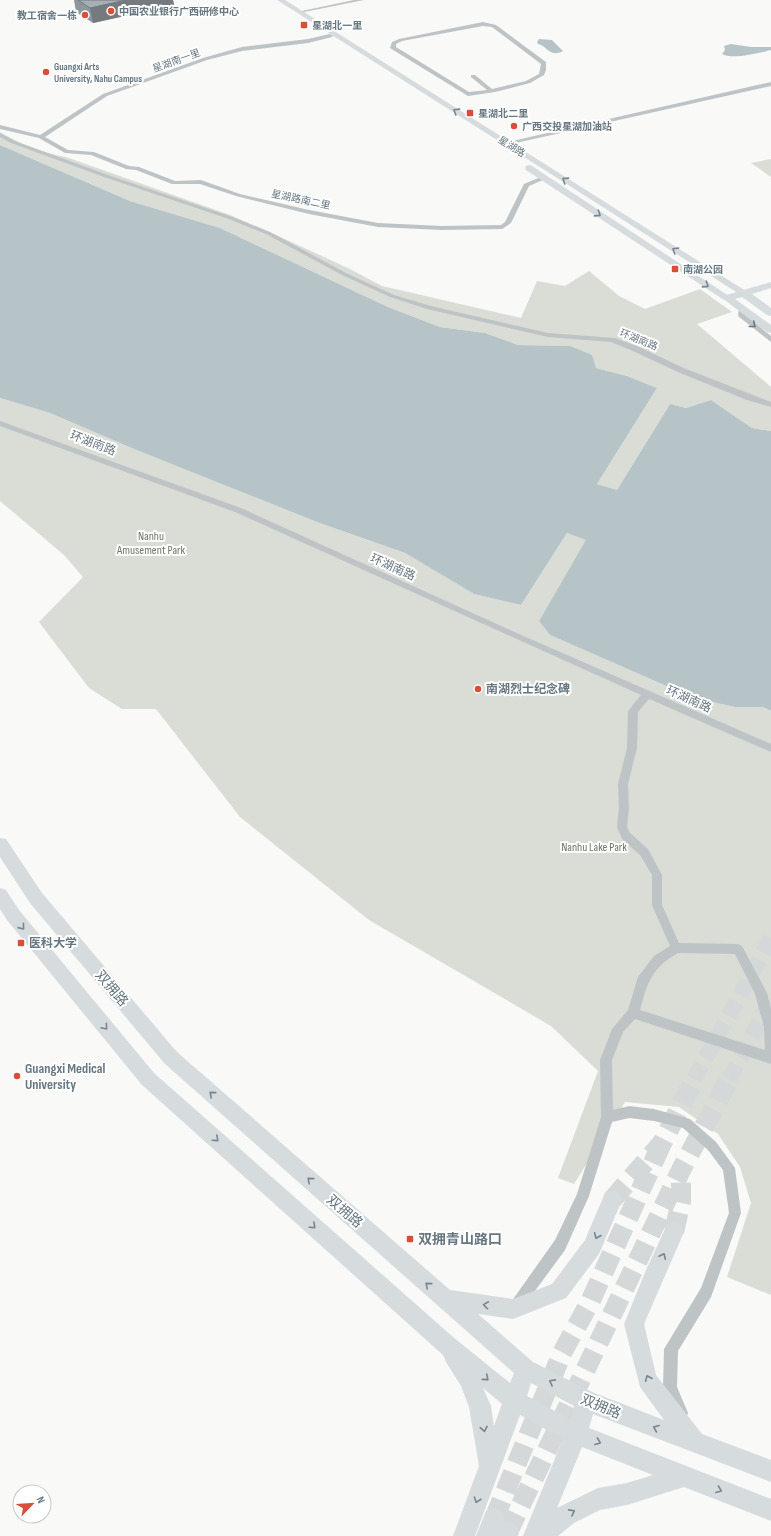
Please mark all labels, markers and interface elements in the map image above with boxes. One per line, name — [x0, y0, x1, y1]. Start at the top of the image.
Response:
marker: 中国农业银行广西研修中心 — [106, 6, 116, 16]
place label: 中国农业银行广西研修中心 — [119, 6, 239, 18]
place label: 教工宿舍一栋 — [17, 9, 77, 22]
marker: 教工宿舍一栋 — [80, 10, 90, 20]
marker: 星湖北一里 — [299, 20, 309, 30]
place label: 星湖北一里 — [312, 20, 362, 32]
street label: 星湖南一里 — [151, 47, 202, 75]
place label: Guangxi Arts University, Nahu Campus — [54, 61, 142, 85]
marker: Guangxi Arts University, Nahu Campus — [41, 67, 51, 77]
one-way arrow — [453, 108, 460, 115]
marker: 星湖北二里 — [465, 108, 475, 118]
place label: 星湖北二里 — [478, 108, 528, 120]
marker: 广西交投星湖加油站 — [509, 121, 519, 131]
place label: 广西交投星湖加油站 — [522, 121, 612, 133]
street label: 星湖路 — [496, 134, 527, 160]
one-way arrow — [562, 178, 569, 185]
street label: 星湖路南二里 — [270, 188, 331, 212]
one-way arrow — [594, 209, 601, 216]
one-way arrow — [672, 247, 679, 254]
marker: 南湖公园 — [670, 264, 680, 274]
place label: 南湖公园 — [683, 264, 723, 276]
one-way arrow — [702, 280, 709, 287]
one-way arrow — [748, 321, 755, 328]
street label: 环湖南路 — [618, 327, 659, 353]
street label: 环湖南路 — [68, 428, 118, 459]
park label: Nanhu Amusement Park — [116, 529, 185, 558]
street label: 环湖南路 — [368, 551, 418, 584]
place label: 南湖烈士纪念碑 — [486, 682, 570, 697]
street label: 环湖南路 — [664, 683, 714, 716]
marker: 南湖烈士纪念碑 — [473, 684, 483, 694]
park label: Nanhu Lake Park — [561, 840, 627, 855]
one-way arrow — [18, 922, 25, 930]
place label: 医科大学 — [29, 936, 77, 951]
marker: 医科大学 — [16, 938, 26, 948]
street label: 双拥路 — [92, 967, 132, 1010]
one-way arrow — [101, 1023, 108, 1030]
place label: Guangxi Medical University — [25, 1060, 106, 1093]
marker: Guangxi Medical University — [12, 1071, 22, 1081]
one-way arrow — [210, 1092, 217, 1099]
one-way arrow — [211, 1135, 219, 1142]
one-way arrow — [307, 1177, 315, 1185]
street label: 双拥路 — [323, 1191, 366, 1232]
one-way arrow — [308, 1221, 316, 1228]
place label: 双拥青山路口 — [418, 1231, 502, 1248]
one-way arrow — [594, 1232, 602, 1239]
marker: 双拥青山路口 — [405, 1234, 415, 1244]
one-way arrow — [658, 1253, 666, 1260]
one-way arrow — [425, 1282, 433, 1289]
one-way arrow — [483, 1301, 489, 1310]
one-way arrow — [482, 1373, 489, 1380]
one-way arrow — [645, 1375, 653, 1382]
one-way arrow — [549, 1380, 556, 1387]
street label: 双拥路 — [578, 1390, 623, 1422]
one-way arrow — [652, 1425, 660, 1433]
one-way arrow — [480, 1426, 488, 1432]
one-way arrow — [595, 1438, 602, 1446]
north arrow — [12, 1484, 52, 1524]
one-way arrow — [716, 1485, 723, 1493]
text: N — [33, 1495, 48, 1506]
one-way arrow — [473, 1497, 481, 1504]
one-way arrow — [567, 1510, 575, 1517]

